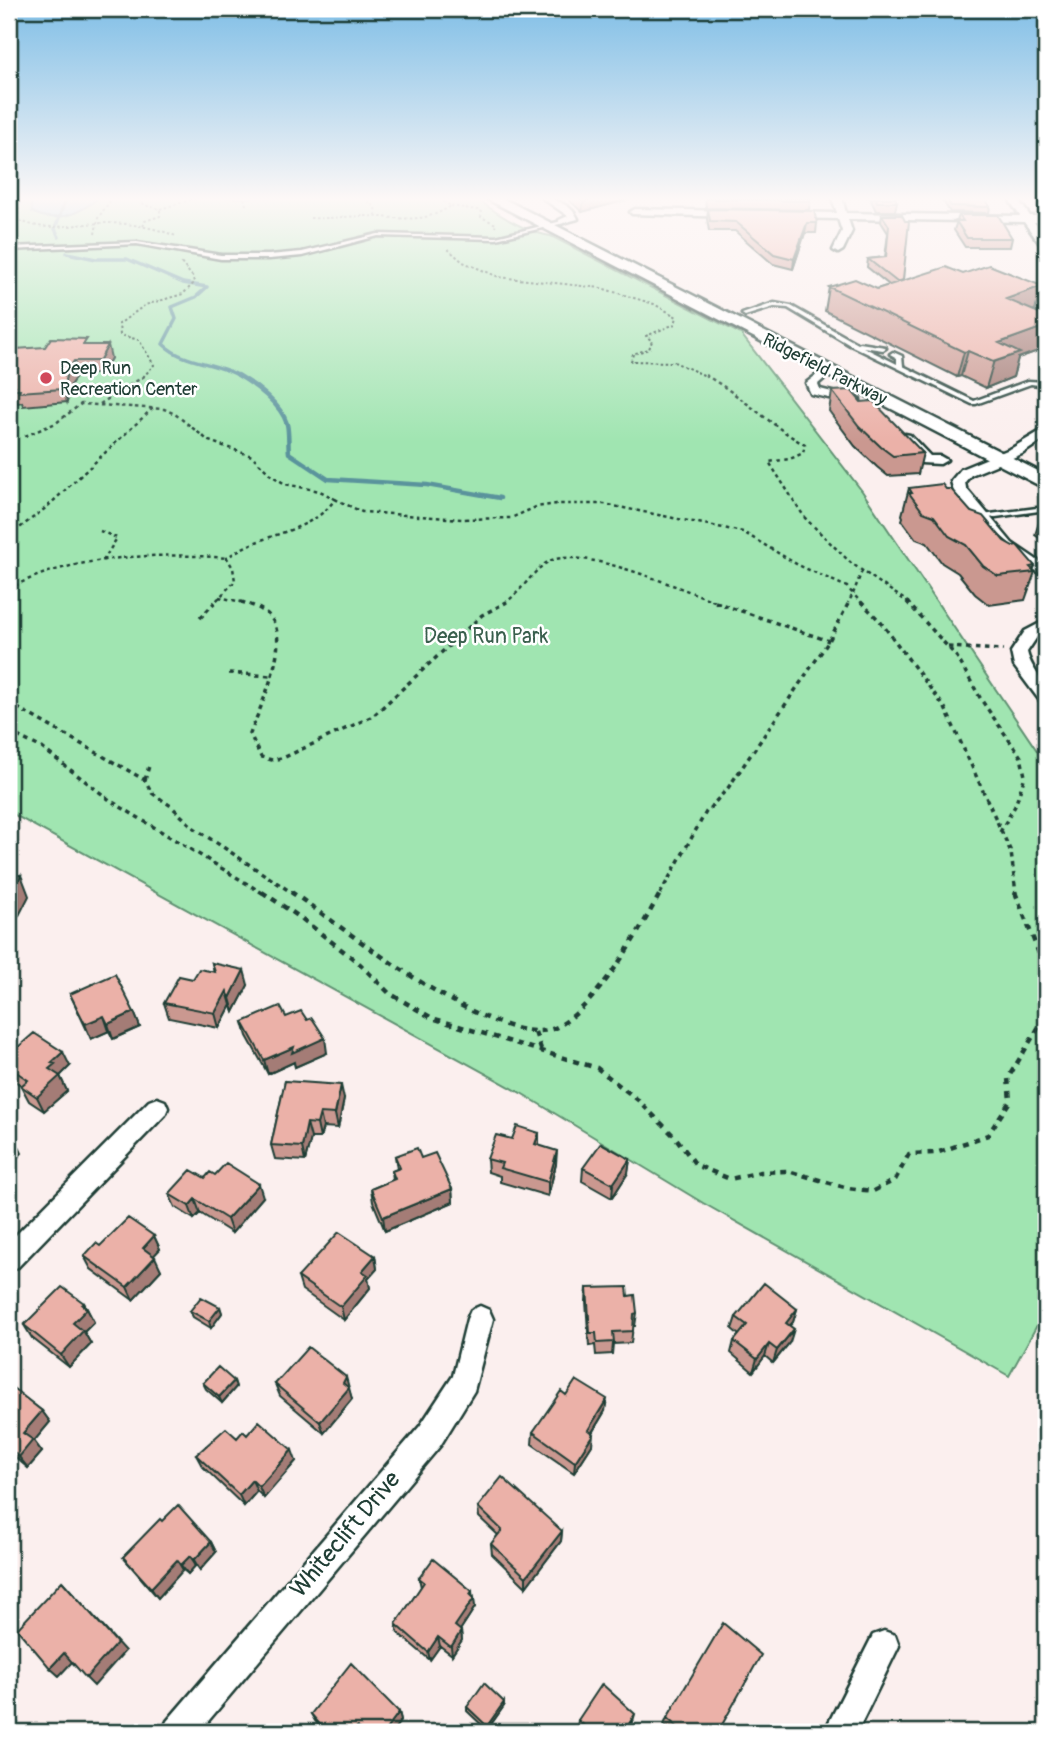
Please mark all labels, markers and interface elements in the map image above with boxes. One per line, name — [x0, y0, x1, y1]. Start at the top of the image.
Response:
street label: Ridgefield Parkway — [759, 328, 891, 411]
place label: Deep Run Recreation Center — [60, 357, 198, 401]
marker: Deep Run Recreation Center — [38, 370, 54, 386]
park label: Deep Run Park — [424, 623, 548, 650]
street label: Whiteclift Drive — [284, 1465, 407, 1603]

